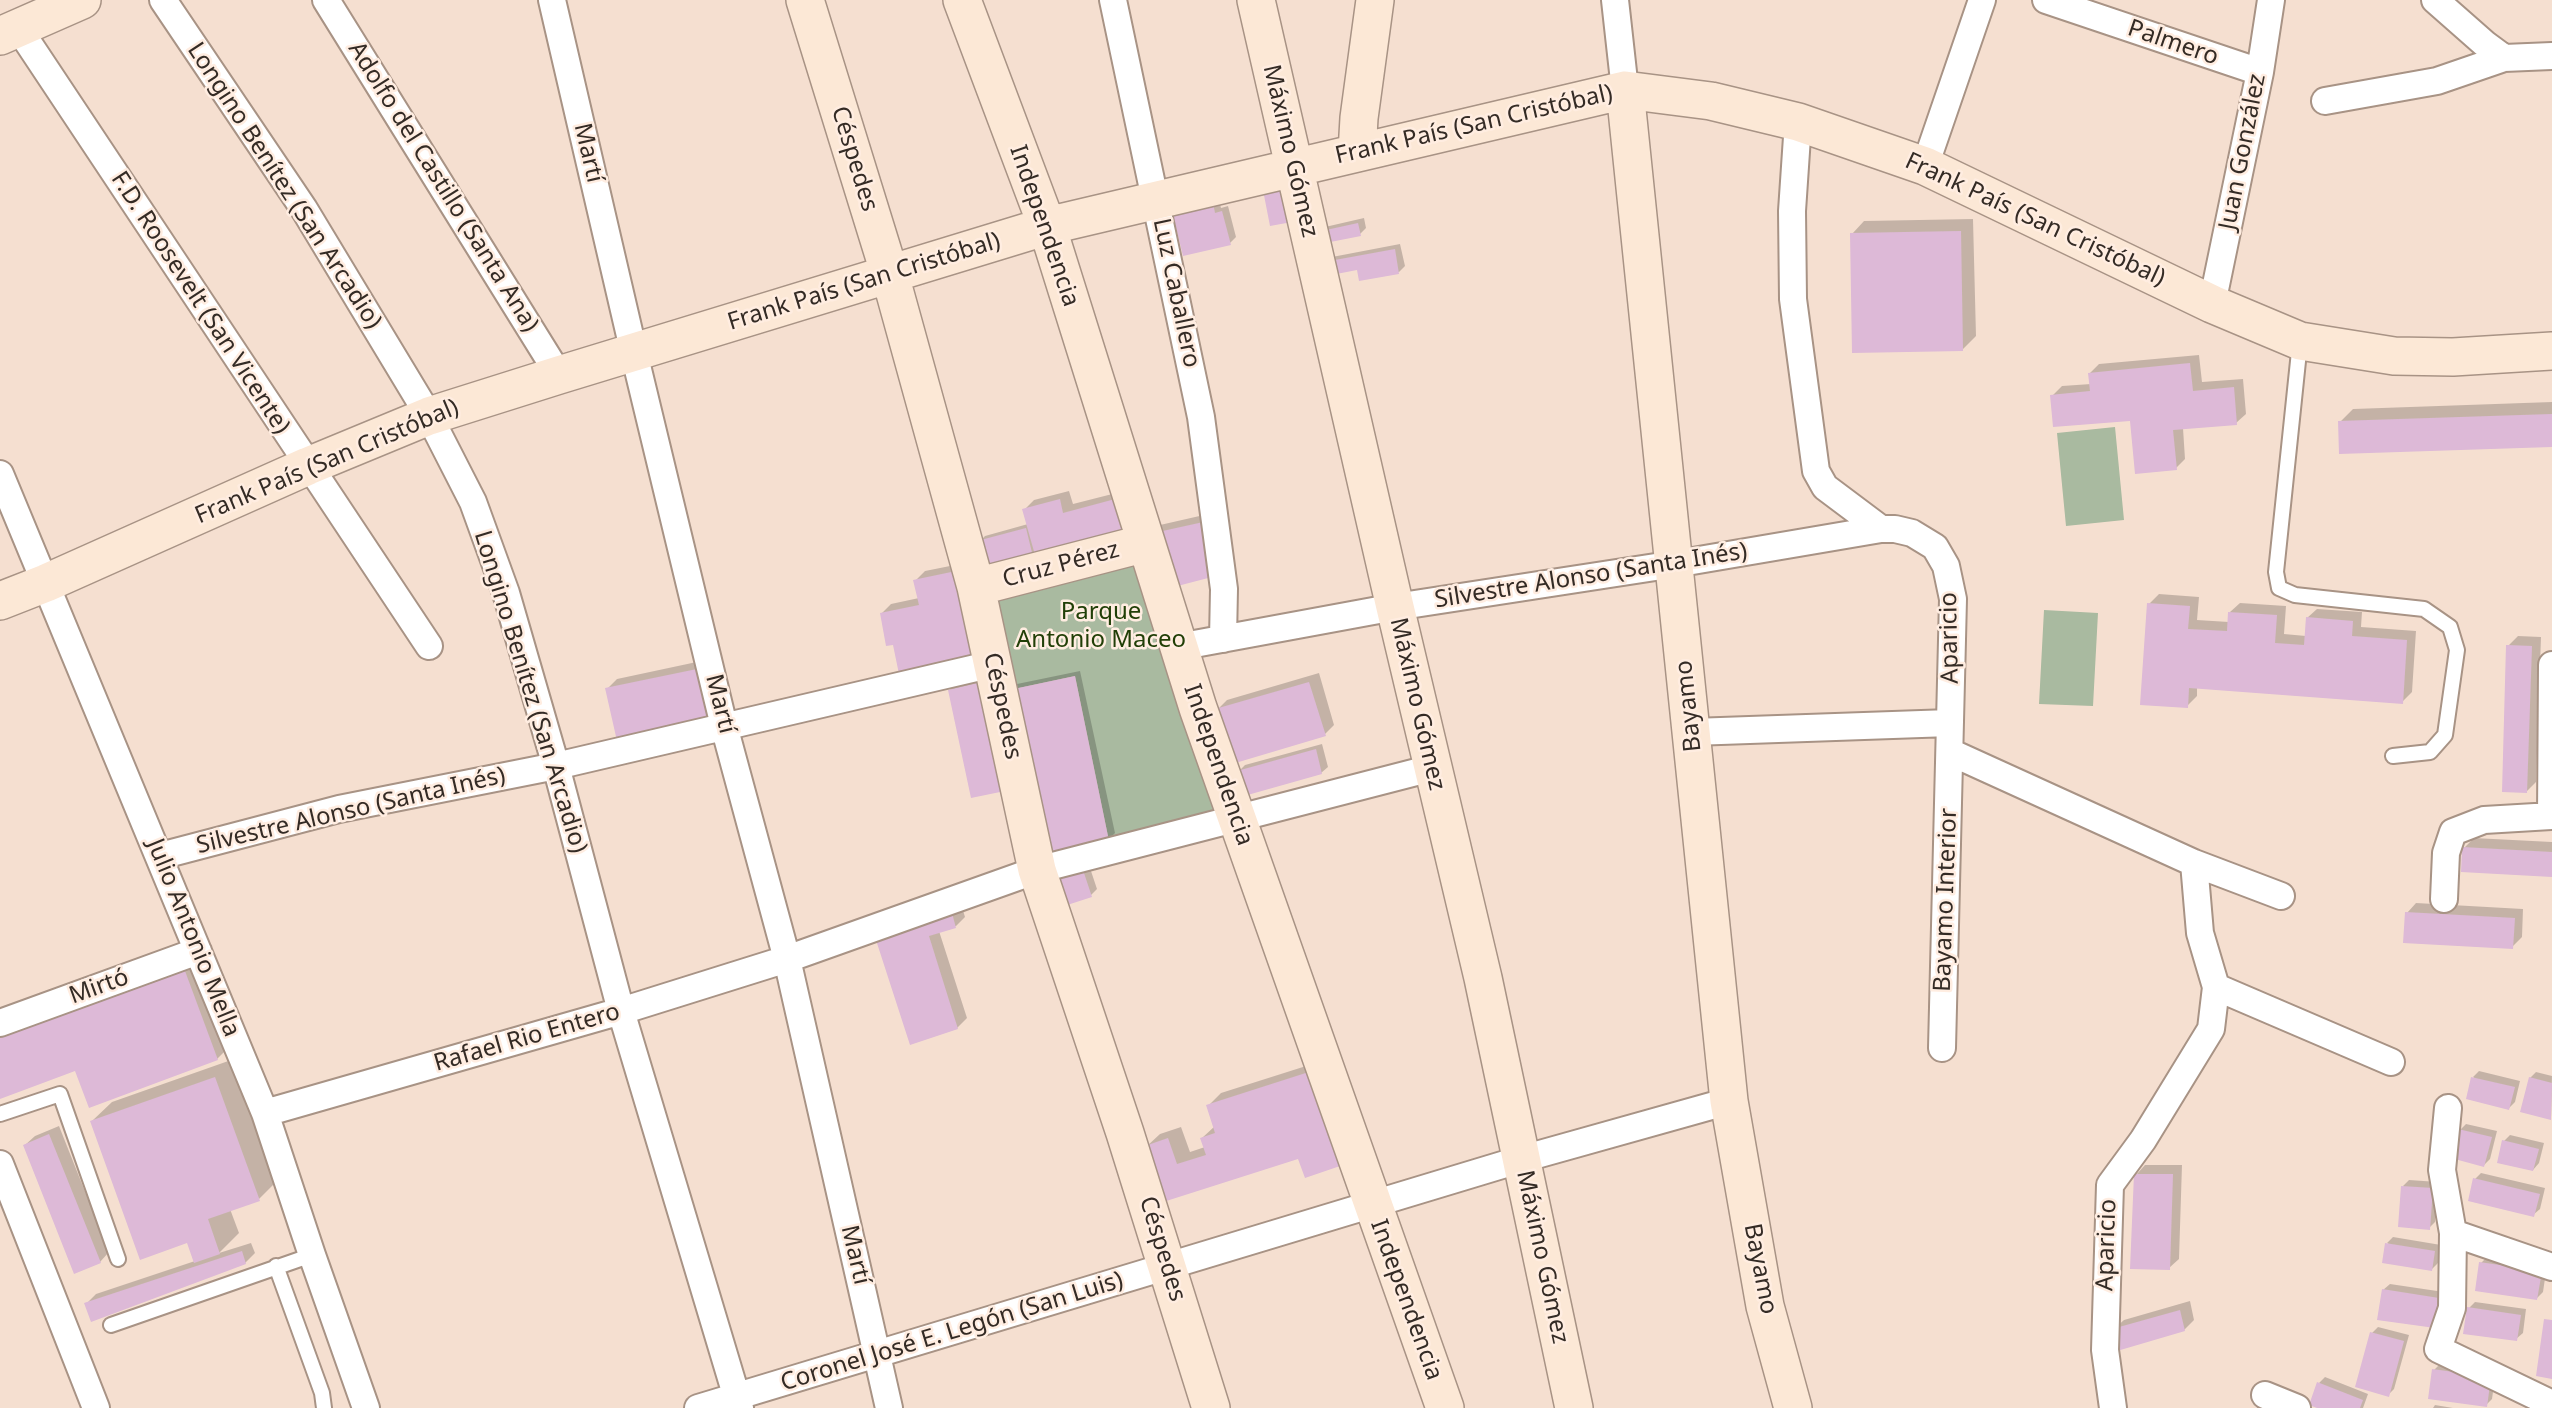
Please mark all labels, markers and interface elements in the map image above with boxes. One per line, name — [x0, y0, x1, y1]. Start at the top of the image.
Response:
street label: Palmero — [2124, 14, 2222, 72]
street label: Longino Benítez (San Arcadio) — [181, 37, 387, 335]
street label: Adolfo del Castillo (Santa Ana) — [342, 37, 544, 337]
street label: Máximo Gómez — [1256, 62, 1324, 240]
street label: Juan González — [2214, 72, 2272, 232]
street label: Frank País (San Cristóbal) — [1333, 79, 1615, 171]
street label: Céspedes — [824, 103, 884, 215]
street label: Martí — [567, 121, 609, 185]
street label: Independencia — [1003, 142, 1085, 310]
street label: Frank País (San Cristóbal) — [1900, 147, 2170, 293]
street label: F.D. Roosevelt (San Vicente) — [104, 166, 296, 440]
street label: Luz Caballero — [1146, 216, 1206, 370]
street label: Frank País (San Cristóbal) — [724, 227, 1004, 337]
street label: Frank País (San Cristóbal) — [191, 393, 463, 531]
street label: Longino Benítez (San Arcadio) — [467, 527, 593, 857]
street label: Cruz Pérez — [1000, 536, 1122, 594]
street label: Silvestre Alonso (Santa Inés) — [1433, 537, 1749, 615]
street label: Aparicio — [1935, 592, 1965, 684]
park label: Parque Antonio Maceo — [1016, 598, 1186, 654]
street label: Máximo Gómez — [1383, 615, 1451, 793]
street label: Céspedes — [977, 650, 1027, 762]
street label: Bayamo — [1670, 659, 1708, 753]
street label: Martí — [699, 671, 741, 737]
street label: Independencia — [1177, 681, 1259, 849]
street label: Silvestre Alonso (Santa Inés) — [194, 761, 508, 861]
street label: Bayamo Interior — [1928, 808, 1964, 992]
street label: Julio Antonio Mella — [140, 835, 246, 1041]
street label: Mirtó — [65, 963, 133, 1011]
street label: Rafael Rio Entero — [431, 998, 623, 1078]
street label: Máximo Gómez — [1510, 1168, 1574, 1346]
street label: Céspedes — [1132, 1193, 1192, 1305]
street label: Aparicio — [2091, 1199, 2123, 1291]
street label: Independencia — [1364, 1216, 1448, 1384]
street label: Bayamo — [1737, 1221, 1783, 1317]
street label: Martí — [834, 1223, 876, 1287]
street label: Coronel José E. Legón (San Luis) — [777, 1266, 1127, 1398]

